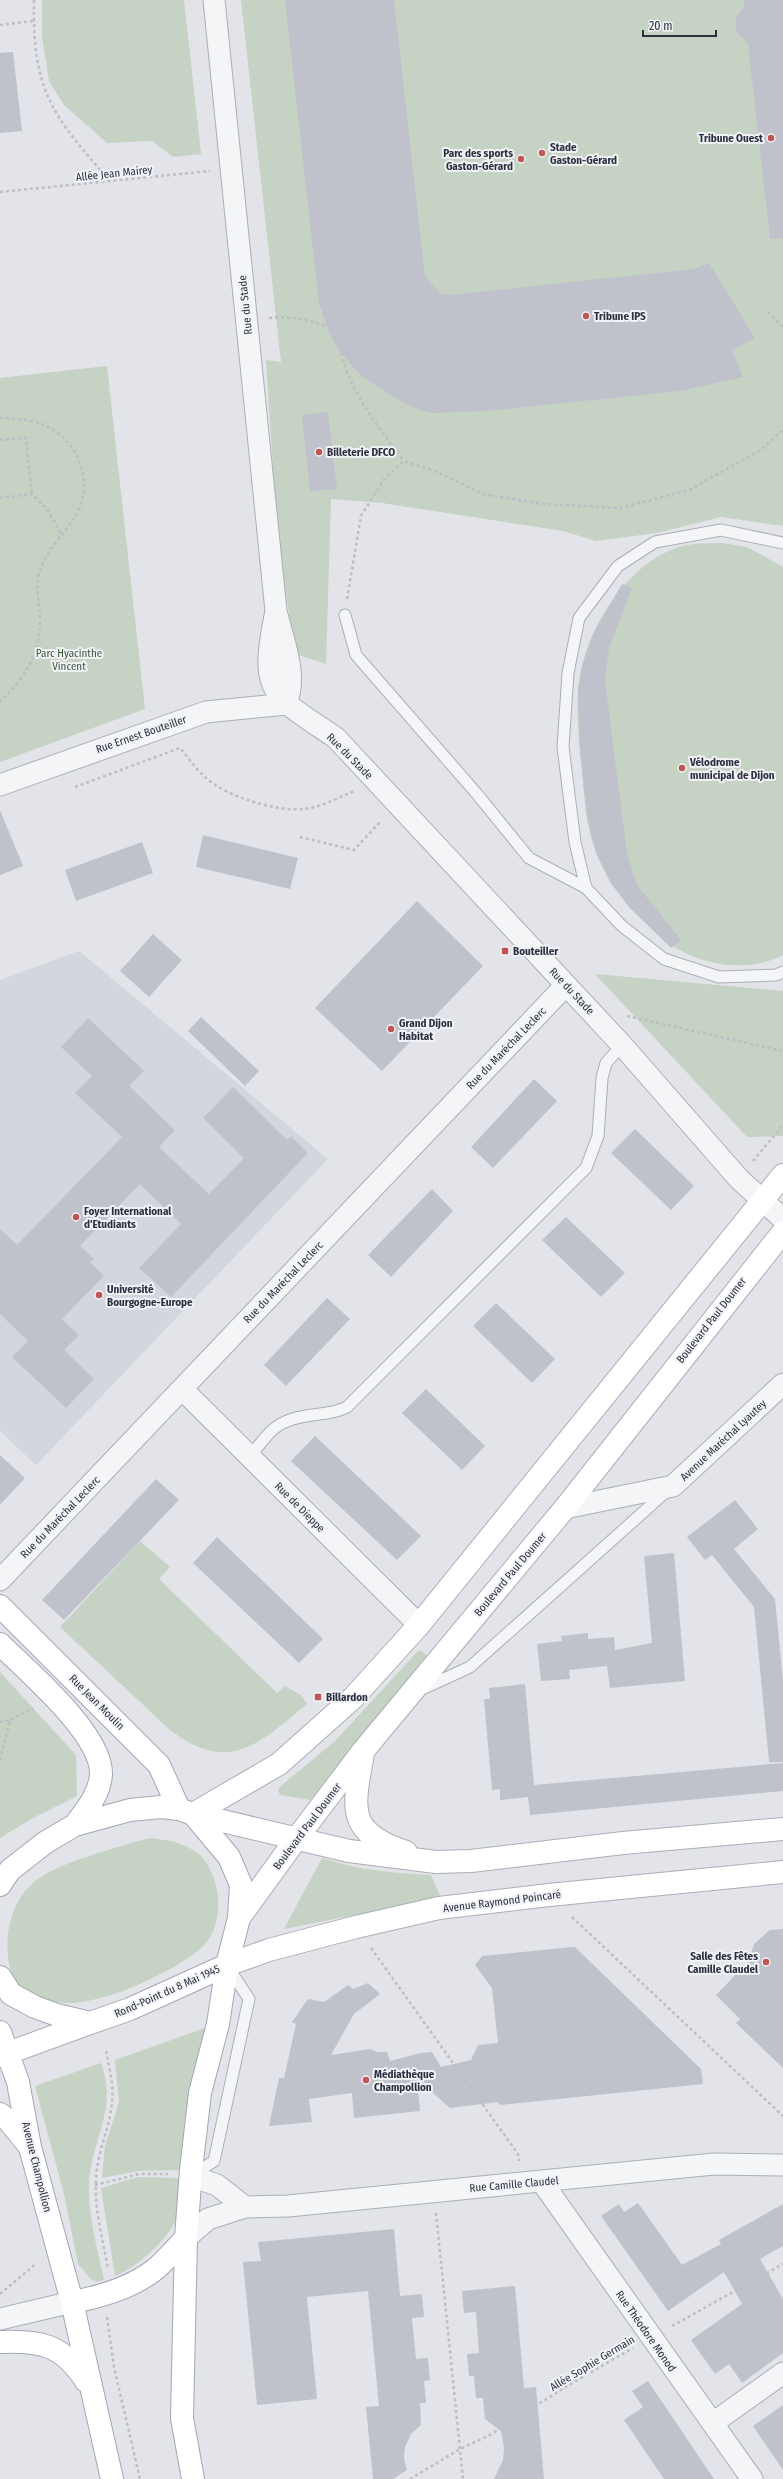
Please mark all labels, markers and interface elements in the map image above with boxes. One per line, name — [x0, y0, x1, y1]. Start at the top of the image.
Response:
scale bar — [643, 12, 716, 38]
text: 20 m — [649, 19, 673, 33]
place label: Tribune Ouest — [699, 132, 763, 145]
marker: Tribune Ouest — [766, 133, 776, 143]
place label: Stade Gaston-Gérard — [550, 141, 617, 167]
place label: Parc des sports Gaston-Gérard — [443, 147, 513, 173]
marker: Stade Gaston-Gérard — [537, 148, 547, 158]
marker: Parc des sports Gaston-Gérard — [516, 154, 526, 164]
street label: Allée Jean Mairey — [75, 163, 153, 184]
street label: Rue du Stade — [236, 275, 255, 335]
place label: Tribune IPS — [594, 310, 646, 323]
marker: Tribune IPS — [581, 311, 591, 321]
place label: Billeterie DFCO — [327, 446, 395, 459]
marker: Billeterie DFCO — [314, 447, 324, 457]
park label: Parc Hyacinthe Vincent — [36, 647, 102, 673]
street label: Rue Ernest Bouteiller — [94, 713, 188, 756]
street label: Rue du Stade — [324, 731, 375, 782]
place label: Vélodrome municipal de Dijon — [689, 756, 775, 782]
marker: Vélodrome municipal de Dijon — [677, 763, 687, 773]
place label: Bouteiller — [513, 945, 559, 958]
marker: Bouteiller — [500, 946, 510, 956]
street label: Rue du Stade — [547, 965, 597, 1018]
street label: Rue du Maréchal Leclerc — [464, 1005, 549, 1092]
place label: Grand Dijon Habitat — [399, 1017, 453, 1043]
marker: Grand Dijon Habitat — [386, 1024, 396, 1034]
place label: Foyer International d'Etudiants — [84, 1205, 172, 1231]
marker: Foyer International d'Etudiants — [71, 1212, 81, 1222]
street label: Rue du Maréchal Leclerc — [241, 1239, 326, 1326]
street label: Boulevard Paul Doumer — [674, 1275, 749, 1366]
place label: Université Bourgogne-Europe — [107, 1283, 193, 1309]
marker: Université Bourgogne-Europe — [94, 1290, 104, 1300]
street label: Avenue Maréchal Lyautey — [678, 1397, 769, 1484]
street label: Rue du Maréchal Leclerc — [18, 1474, 103, 1561]
street label: Rue de Dieppe — [272, 1480, 327, 1535]
street label: Boulevard Paul Doumer — [472, 1530, 549, 1619]
street label: Rue Jean Moulin — [66, 1672, 127, 1733]
place label: Billardon — [326, 1691, 368, 1704]
marker: Billardon — [313, 1692, 323, 1702]
street label: Boulevard Paul Doumer — [270, 1780, 344, 1872]
street label: Avenue Raymond Poincaré — [442, 1888, 562, 1915]
place label: Salle des Fêtes Camille Claudel — [687, 1950, 759, 1976]
marker: Salle des Fêtes Camille Claudel — [761, 1957, 771, 1967]
street label: Rond-Point du 8 Mai 1945 — [112, 1962, 222, 2021]
place label: Médiathèque Champollion — [374, 2068, 435, 2094]
marker: Médiathèque Champollion — [361, 2075, 371, 2085]
street label: Avenue Champollion — [19, 2121, 54, 2214]
street label: Rue Camille Claudel — [469, 2174, 559, 2195]
street label: Rue Théodore Monod — [613, 2288, 679, 2374]
street label: Allée Sophie Germain — [547, 2333, 637, 2394]

